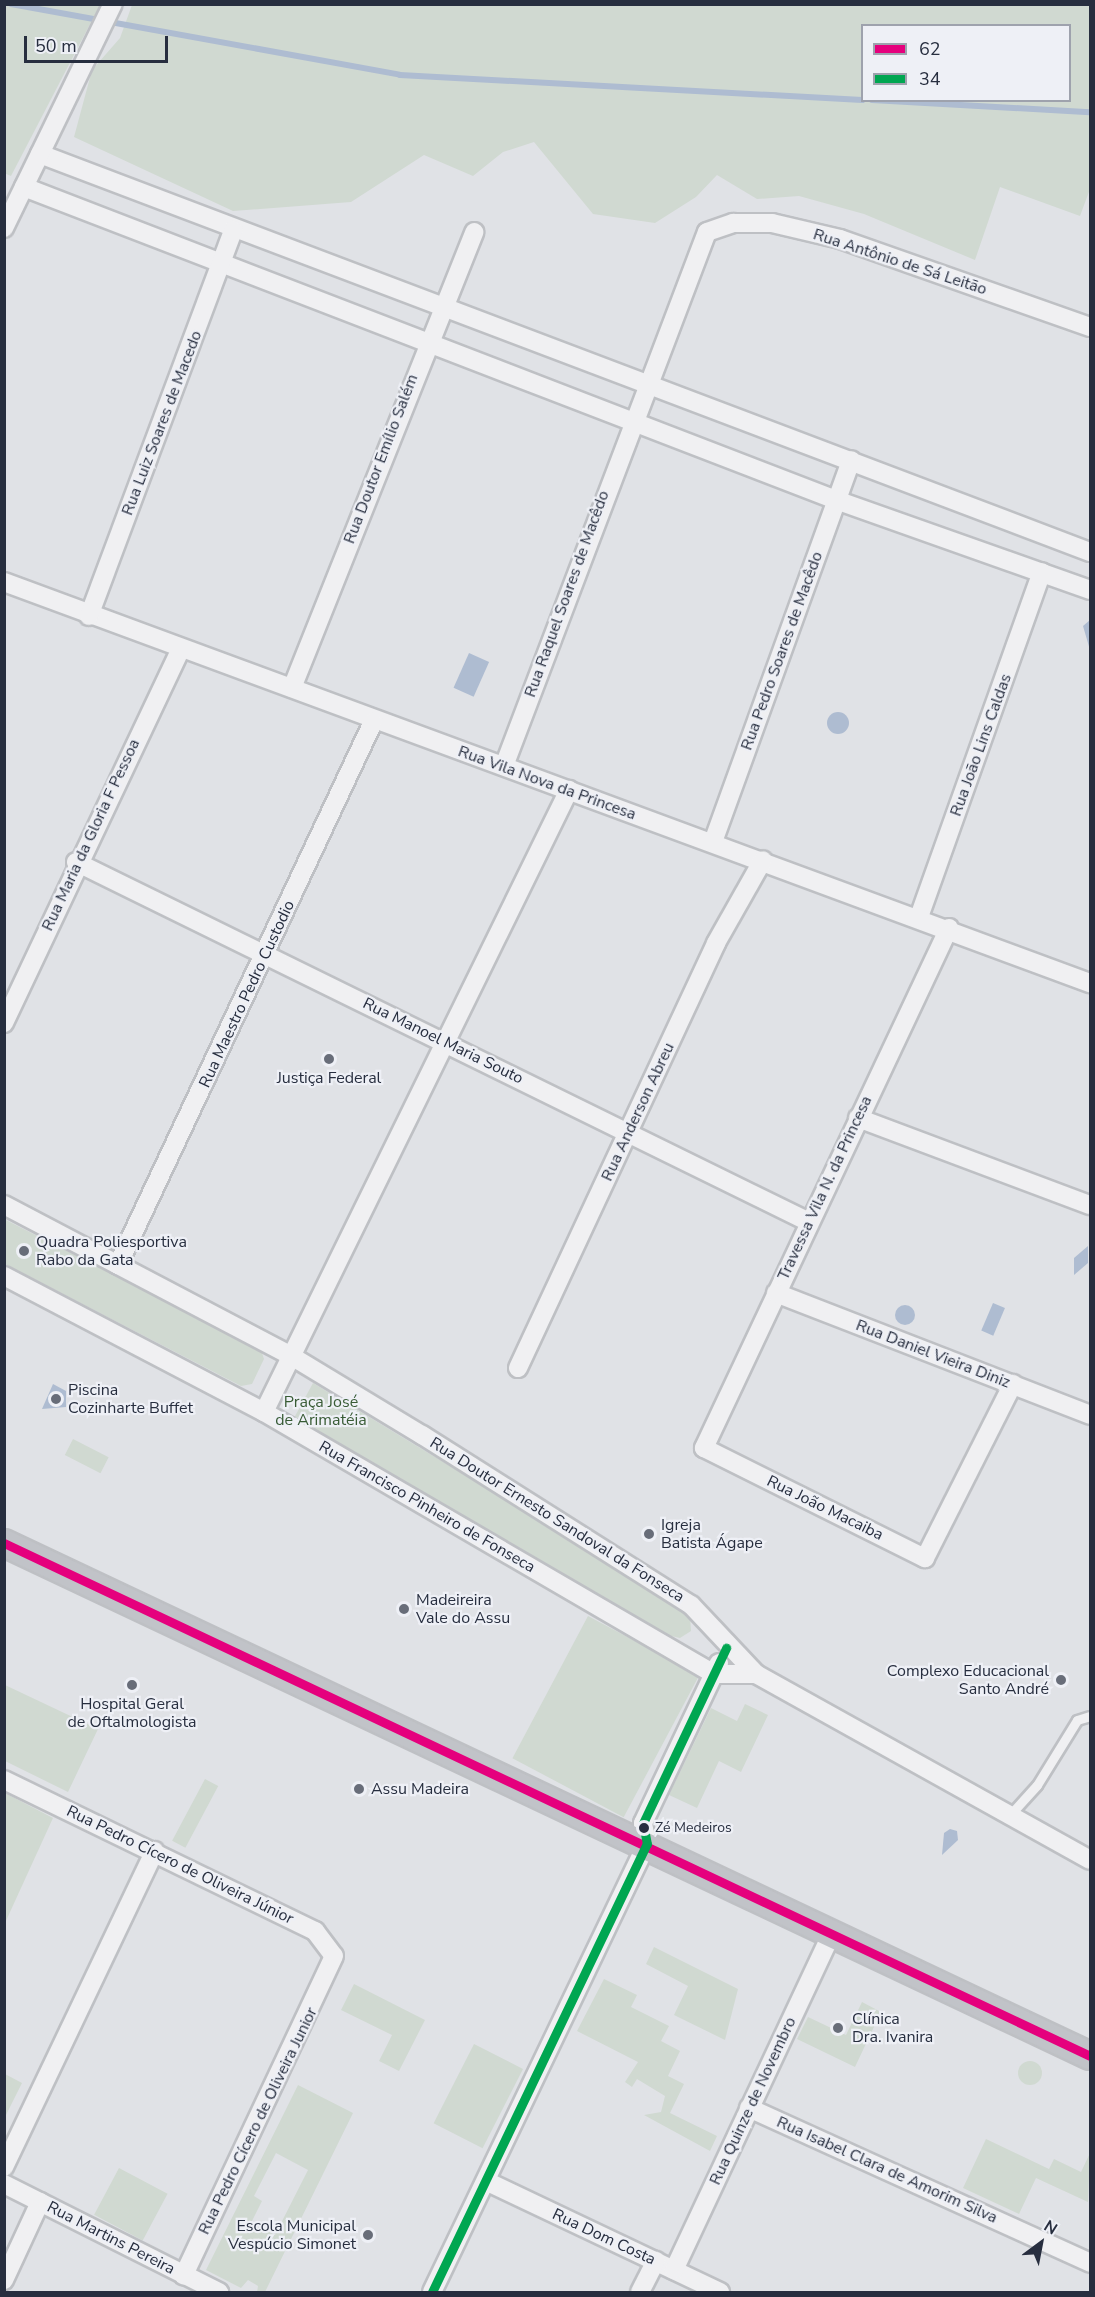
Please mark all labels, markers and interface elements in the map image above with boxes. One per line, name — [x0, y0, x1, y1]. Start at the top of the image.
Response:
scale bar — [27, 24, 171, 62]
legend — [861, 24, 1071, 102]
text: 50 m — [35, 34, 77, 58]
text: 62 — [919, 37, 941, 61]
text: 34 — [919, 67, 941, 91]
street label: Rua Antônio de Sá Leitão — [811, 225, 989, 299]
street label: Rua Luiz Soares de Macedo — [118, 328, 206, 518]
street label: Rua Doutor Emílio Salém — [340, 372, 422, 546]
street label: Rua Raquel Soares de Macêdo — [521, 488, 613, 700]
street label: Rua Pedro Soares de Macêdo — [737, 549, 827, 753]
street label: Rua João Lins Caldas — [946, 671, 1016, 819]
street label: Rua Maria da Gloria F Pessoa — [38, 736, 144, 934]
street label: Rua Vila Nova da Princesa — [455, 742, 639, 824]
street label: Rua Maestro Pedro Custodio — [195, 897, 299, 1091]
street label: Rua Manoel Maria Souto — [360, 994, 526, 1088]
street label: Rua Anderson Abreu — [598, 1040, 678, 1184]
marker: Justiça Federal — [322, 1052, 336, 1066]
place label: Justiça Federal — [277, 1068, 381, 1088]
street label: Travessa Vila N. da Princesa — [774, 1093, 876, 1283]
place label: Quadra Poliesportiva Rabo da Gata — [36, 1232, 187, 1270]
marker: Quadra Poliesportiva Rabo da Gata — [17, 1244, 31, 1258]
street label: Rua Daniel Vieira Diniz — [853, 1316, 1013, 1392]
place label: Piscina Cozinharte Buffet — [68, 1380, 193, 1418]
marker: Piscina Cozinharte Buffet — [49, 1392, 63, 1406]
park label: Praça José de Arimatéia — [275, 1392, 367, 1430]
street label: Rua Doutor Ernesto Sandoval da Fonseca — [426, 1433, 688, 1607]
street label: Rua Francisco Pinheiro de Fonseca — [315, 1437, 539, 1577]
street label: Rua João Macaiba — [764, 1471, 886, 1545]
place label: Igreja Batista Ágape — [661, 1515, 763, 1553]
marker: Igreja Batista Ágape — [642, 1527, 656, 1541]
place label: Madeireira Vale do Assu — [416, 1590, 510, 1628]
marker: Madeireira Vale do Assu — [397, 1602, 411, 1616]
place label: Complexo Educacional Santo André — [887, 1661, 1049, 1699]
marker: Complexo Educacional Santo André — [1054, 1673, 1068, 1687]
marker: Hospital Geral de Oftalmologista — [125, 1678, 139, 1692]
place label: Hospital Geral de Oftalmologista — [68, 1694, 196, 1732]
place label: Assu Madeira — [371, 1779, 469, 1799]
marker: Assu Madeira — [352, 1782, 366, 1796]
street label: Rua Pedro Cícero de Oliveira Júnior — [63, 1802, 297, 1928]
place label: Zé Medeiros — [655, 1820, 732, 1836]
marker: Zé Medeiros — [638, 1822, 650, 1834]
street label: Rua Pedro Cícero de Oliveira Junior — [195, 2004, 321, 2238]
place label: Clínica Dra. Ivanira — [852, 2009, 933, 2047]
street label: Rua Quinze de Novembro — [706, 2014, 800, 2188]
marker: Clínica Dra. Ivanira — [829, 2019, 847, 2037]
street label: Rua Isabel Clara de Amorim Silva — [774, 2113, 1000, 2227]
street label: Rua Martins Pereira — [44, 2197, 178, 2279]
street label: Rua Dom Costa — [549, 2205, 659, 2269]
north arrow — [1011, 2213, 1071, 2273]
text: N — [1040, 2215, 1061, 2240]
place label: Escola Municipal Vespúcio Simonet — [228, 2216, 356, 2254]
marker: Escola Municipal Vespúcio Simonet — [361, 2228, 375, 2242]

